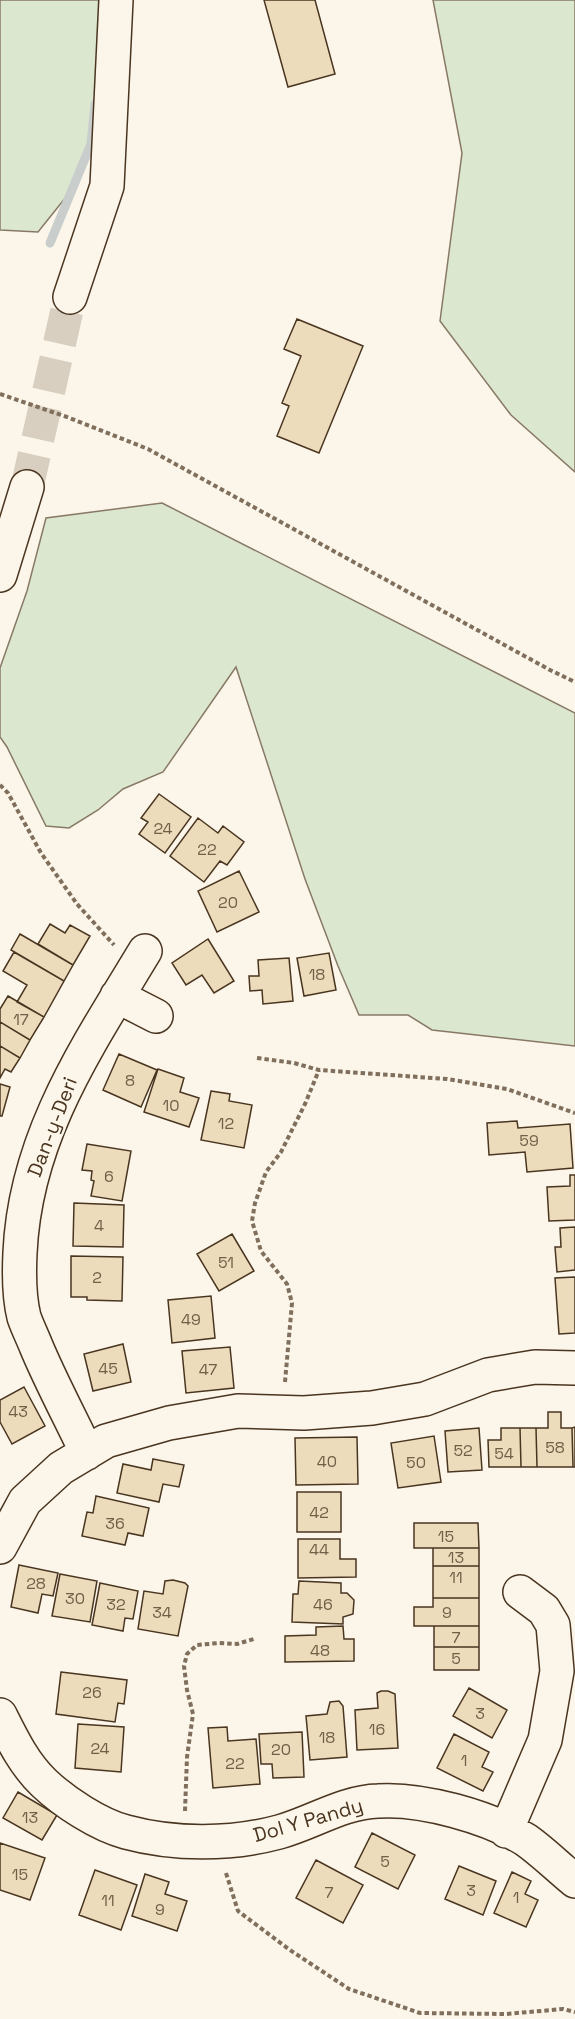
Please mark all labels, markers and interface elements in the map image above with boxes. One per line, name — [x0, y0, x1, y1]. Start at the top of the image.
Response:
house number: 24 — [153, 818, 173, 839]
house number: 22 — [197, 839, 217, 860]
house number: 20 — [218, 892, 238, 913]
house number: 18 — [309, 964, 325, 985]
house number: 17 — [13, 1009, 29, 1030]
house number: 8 — [125, 1070, 135, 1091]
street label: Dan-y-Deri — [21, 1073, 83, 1181]
house number: 10 — [163, 1095, 179, 1116]
house number: 12 — [218, 1113, 234, 1134]
house number: 59 — [519, 1130, 539, 1151]
house number: 6 — [104, 1166, 114, 1187]
house number: 4 — [94, 1215, 104, 1236]
house number: 51 — [218, 1252, 234, 1273]
house number: 2 — [92, 1267, 102, 1288]
house number: 49 — [181, 1309, 201, 1330]
house number: 45 — [98, 1358, 118, 1379]
house number: 47 — [199, 1359, 217, 1380]
house number: 43 — [8, 1401, 28, 1422]
house number: 58 — [545, 1437, 565, 1458]
house number: 52 — [453, 1440, 473, 1461]
house number: 54 — [494, 1443, 514, 1464]
house number: 40 — [317, 1451, 337, 1472]
house number: 50 — [406, 1452, 426, 1473]
house number: 42 — [309, 1502, 329, 1523]
house number: 36 — [105, 1513, 125, 1534]
house number: 15 — [438, 1526, 454, 1547]
house number: 44 — [309, 1539, 329, 1560]
house number: 13 — [448, 1547, 464, 1568]
house number: 11 — [449, 1567, 463, 1588]
house number: 28 — [26, 1573, 46, 1594]
house number: 30 — [65, 1588, 85, 1609]
house number: 32 — [106, 1594, 126, 1615]
house number: 46 — [313, 1594, 333, 1615]
house number: 34 — [152, 1602, 172, 1623]
house number: 9 — [442, 1602, 452, 1623]
house number: 7 — [451, 1627, 461, 1648]
house number: 48 — [310, 1640, 330, 1661]
house number: 5 — [451, 1648, 461, 1669]
house number: 26 — [82, 1682, 102, 1703]
house number: 3 — [475, 1703, 485, 1724]
house number: 16 — [369, 1719, 385, 1740]
house number: 18 — [319, 1727, 335, 1748]
house number: 24 — [90, 1738, 110, 1759]
house number: 20 — [271, 1739, 291, 1760]
house number: 1 — [461, 1750, 467, 1771]
house number: 22 — [225, 1753, 245, 1774]
street label: Dol Y Pandy — [250, 1792, 366, 1848]
house number: 13 — [22, 1807, 38, 1828]
house number: 5 — [380, 1851, 390, 1872]
house number: 15 — [12, 1864, 28, 1885]
house number: 3 — [466, 1880, 476, 1901]
house number: 7 — [324, 1882, 334, 1903]
house number: 1 — [513, 1887, 519, 1908]
house number: 11 — [101, 1890, 115, 1911]
house number: 9 — [155, 1899, 165, 1920]

